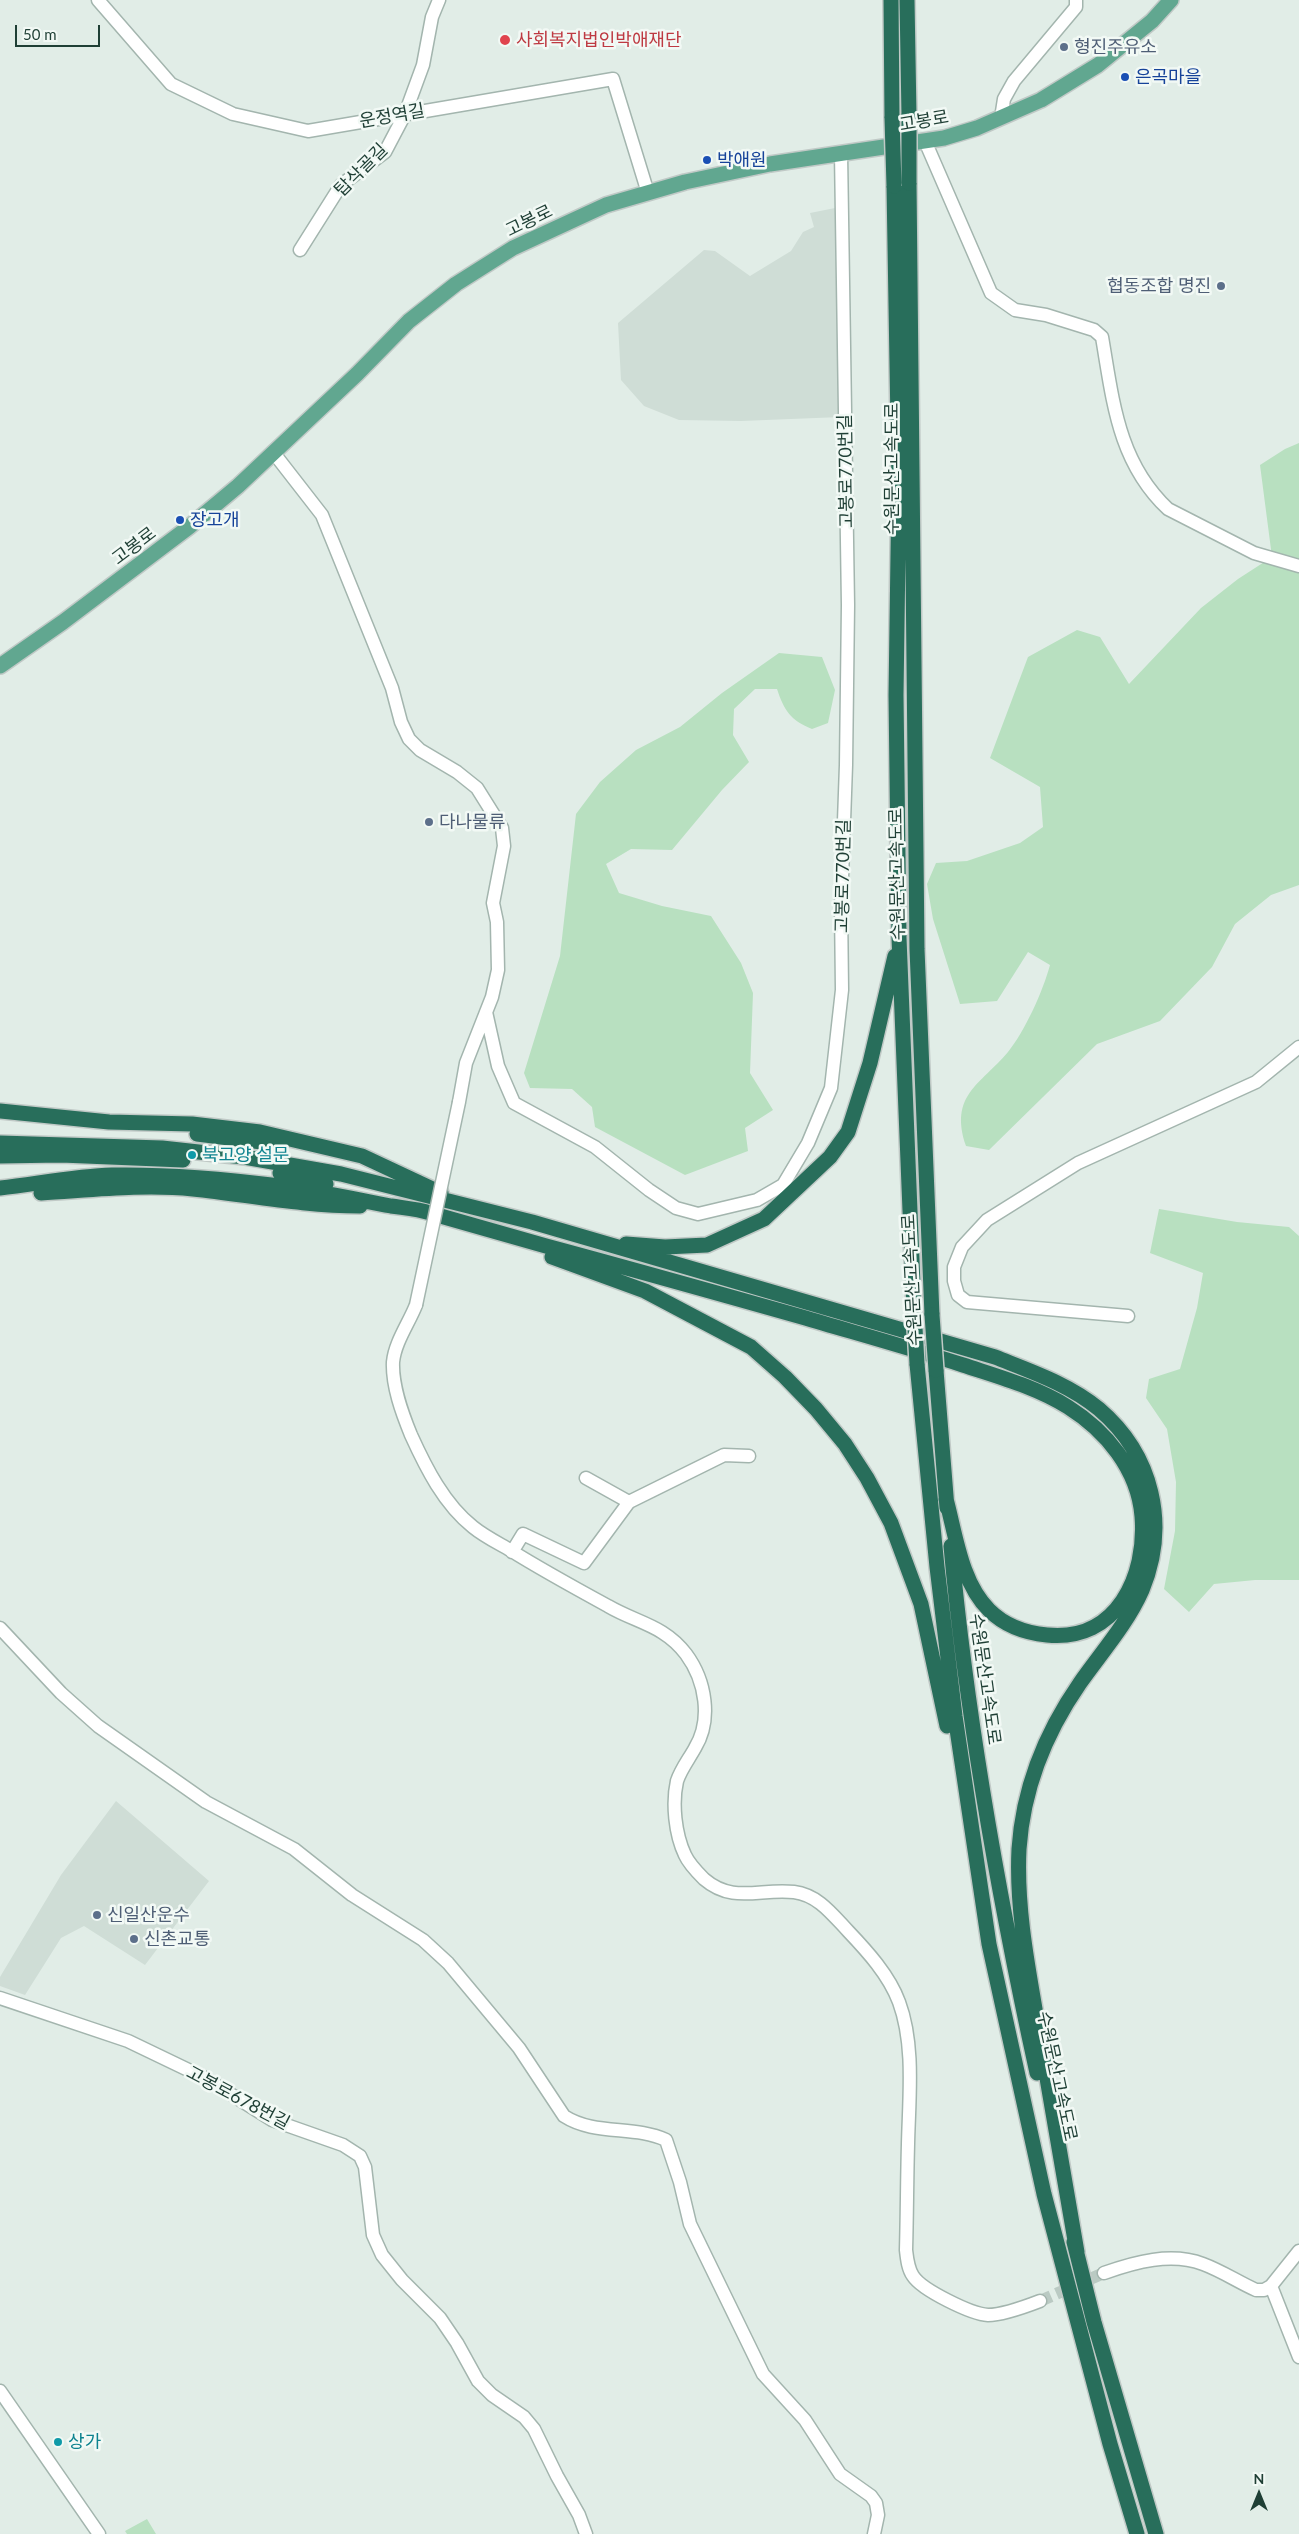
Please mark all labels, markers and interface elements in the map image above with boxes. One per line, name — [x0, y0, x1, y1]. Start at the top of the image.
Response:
scale bar — [18, 15, 102, 47]
text: 50 m — [23, 25, 57, 43]
place label: 사회복지법인박애재단 — [516, 29, 682, 51]
marker: 사회복지법인박애재단 — [498, 33, 512, 47]
place label: 형진주유소 — [1074, 36, 1157, 58]
marker: 형진주유소 — [1058, 41, 1070, 53]
place label: 은곡마을 — [1135, 66, 1201, 88]
marker: 은곡마을 — [1119, 71, 1131, 83]
street label: 운정역길 — [358, 100, 426, 132]
street label: 고봉로 — [898, 106, 950, 136]
street label: 탑삭골길 — [330, 139, 392, 201]
place label: 박애원 — [717, 149, 767, 171]
marker: 박애원 — [701, 154, 713, 166]
street label: 고봉로 — [502, 200, 556, 242]
place label: 협동조합 명진 — [1107, 275, 1211, 297]
marker: 협동조합 명진 — [1215, 280, 1227, 292]
street label: 수원문산고속도로 — [881, 403, 903, 535]
street label: 고봉로770번길 — [834, 414, 858, 528]
place label: 장고개 — [190, 509, 240, 531]
marker: 장고개 — [174, 514, 186, 526]
street label: 고봉로 — [108, 522, 160, 570]
street label: 수원문산고속도로 — [885, 808, 909, 940]
place label: 다나물류 — [439, 811, 505, 833]
marker: 다나물류 — [423, 816, 435, 828]
street label: 고봉로770번길 — [831, 819, 855, 933]
place label: 북고양 설문 — [202, 1144, 289, 1166]
marker: 북고양 설문 — [186, 1149, 198, 1161]
street label: 수원문산고속도로 — [898, 1213, 926, 1347]
street label: 수원문산고속도로 — [965, 1612, 1005, 1746]
place label: 신일산운수 — [107, 1904, 190, 1926]
marker: 신일산운수 — [91, 1909, 103, 1921]
place label: 신촌교통 — [144, 1928, 210, 1950]
marker: 신촌교통 — [128, 1933, 140, 1945]
street label: 수원문산고속도로 — [1033, 2009, 1081, 2143]
street label: 고봉로678번길 — [183, 2062, 293, 2134]
place label: 상가 — [68, 2431, 101, 2453]
marker: 상가 — [52, 2436, 64, 2448]
north arrow — [1234, 2469, 1284, 2519]
text: N — [1254, 2470, 1264, 2487]

